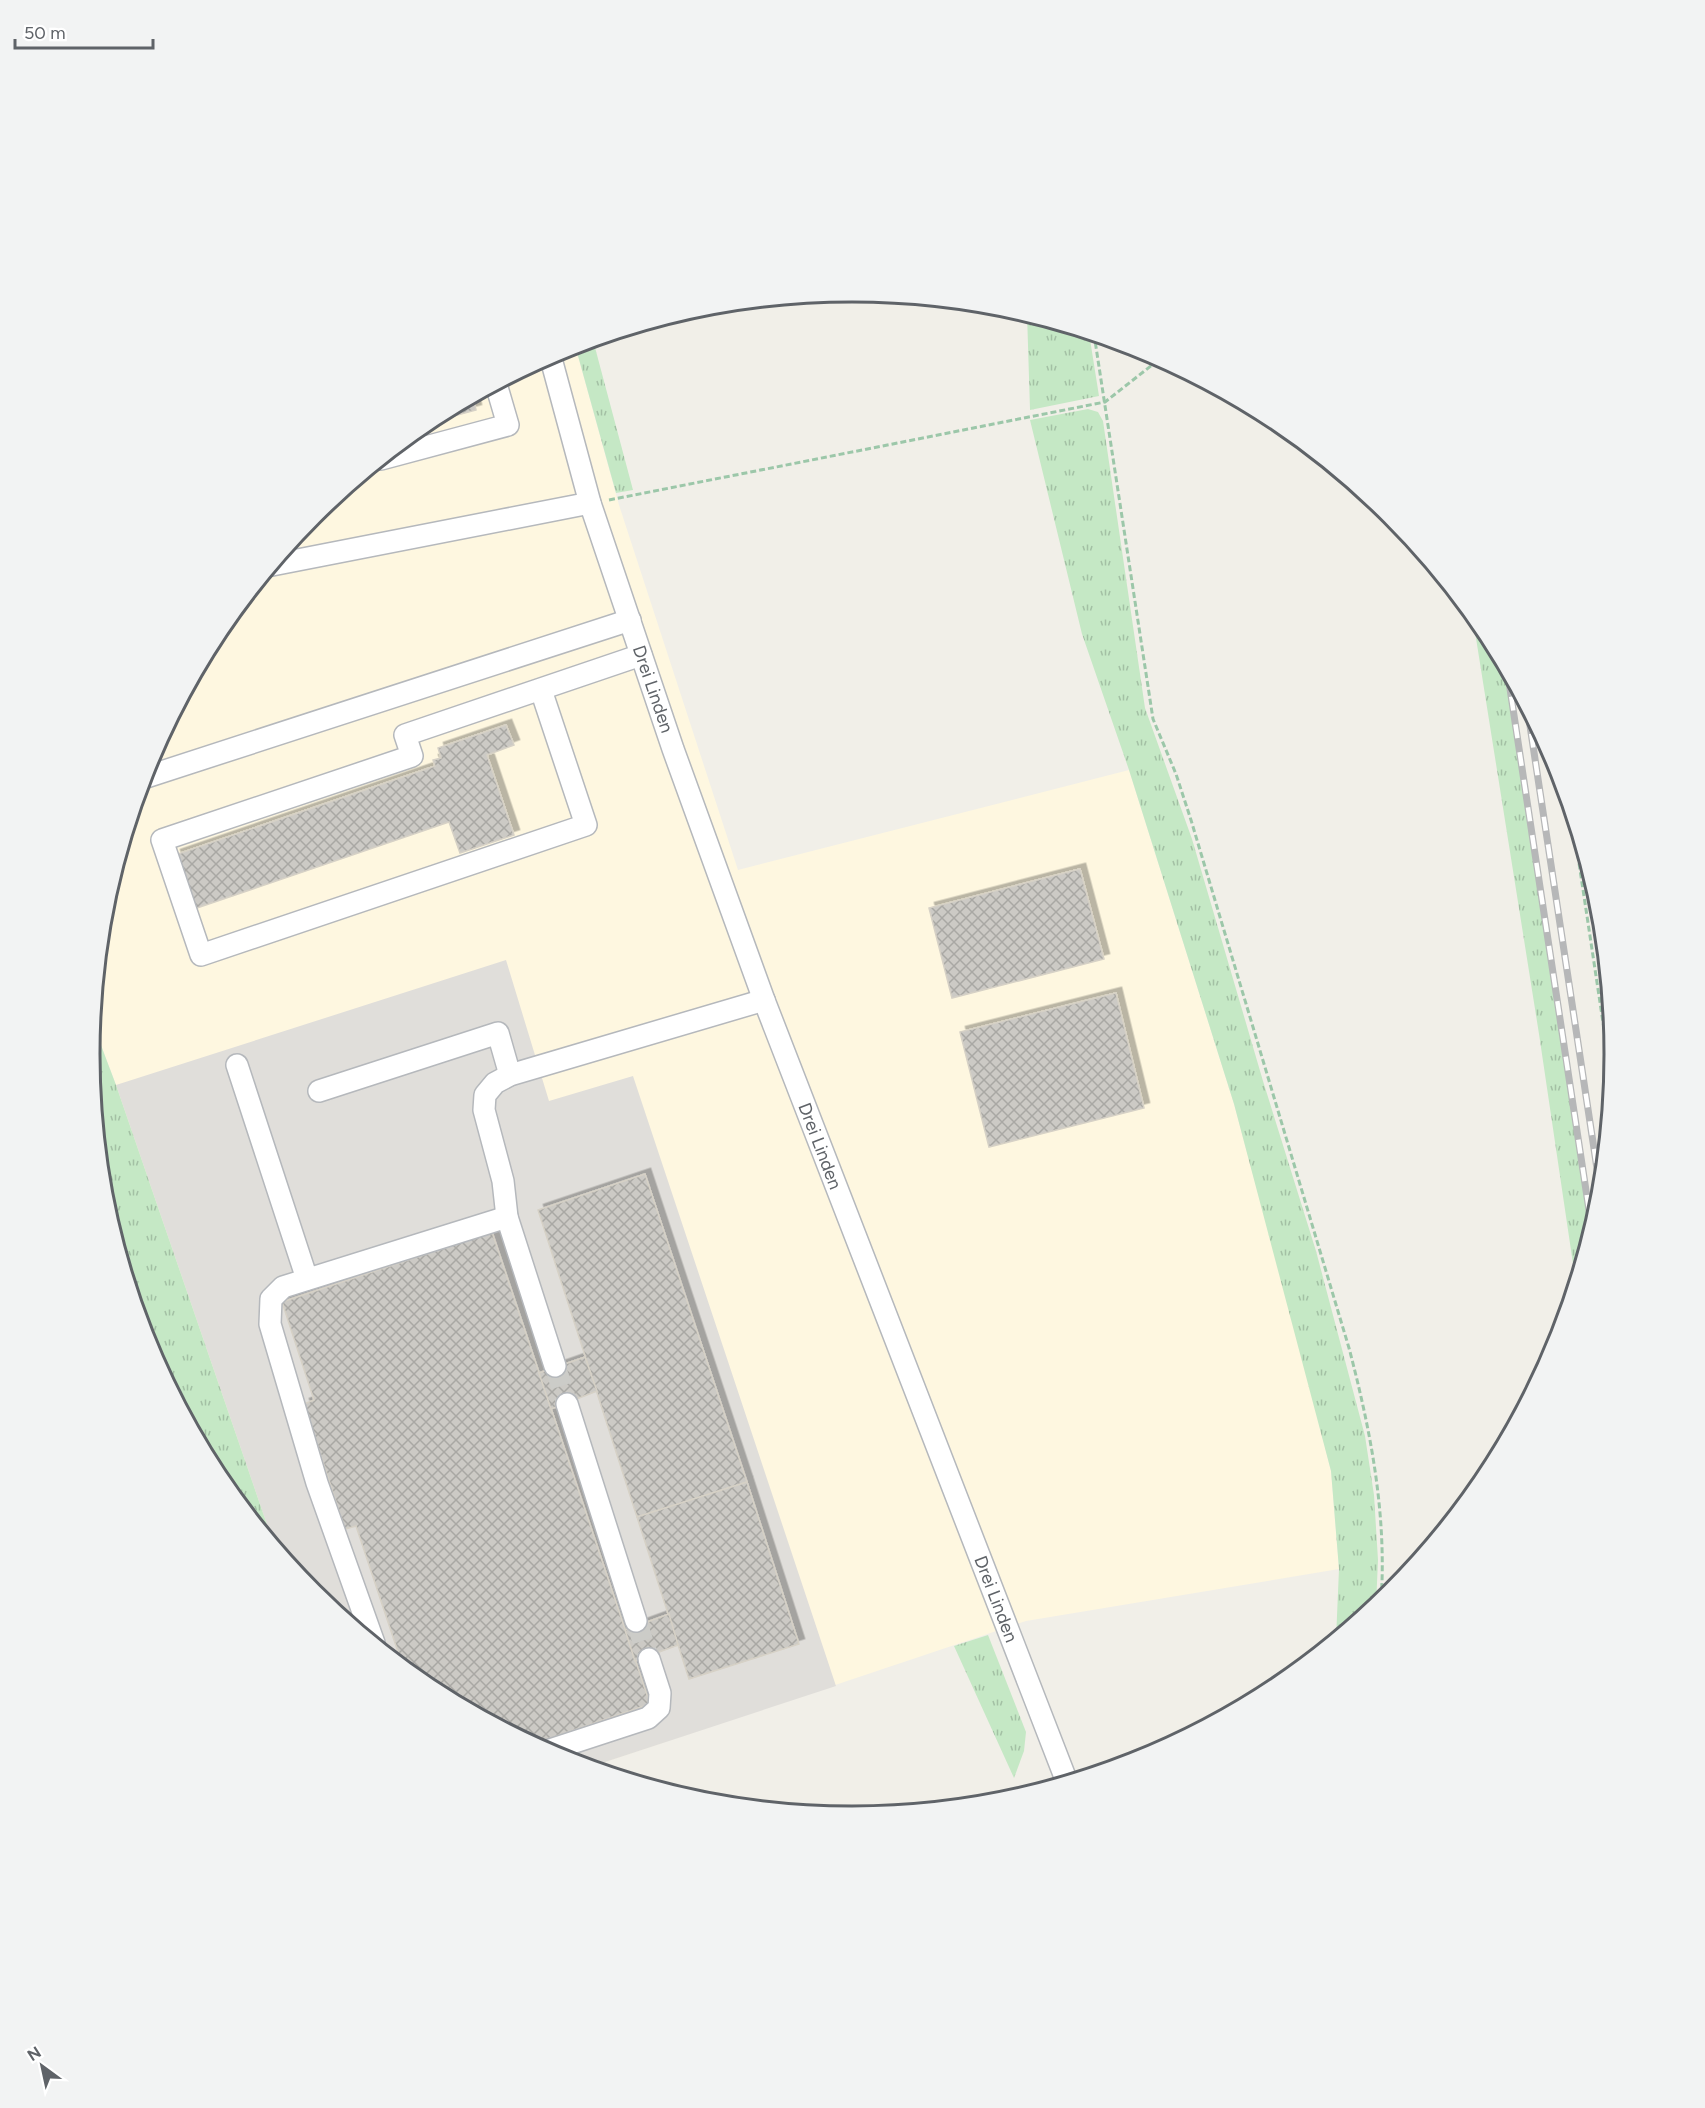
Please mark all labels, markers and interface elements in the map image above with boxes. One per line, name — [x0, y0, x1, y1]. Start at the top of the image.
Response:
scale bar — [15, 12, 153, 50]
text: 50 m — [24, 22, 66, 44]
street label: Drei Linden — [628, 642, 678, 736]
street label: Drei Linden — [793, 1100, 847, 1192]
street label: Drei Linden — [969, 1553, 1023, 1645]
north arrow — [12, 2036, 72, 2096]
text: N — [24, 2043, 44, 2065]

